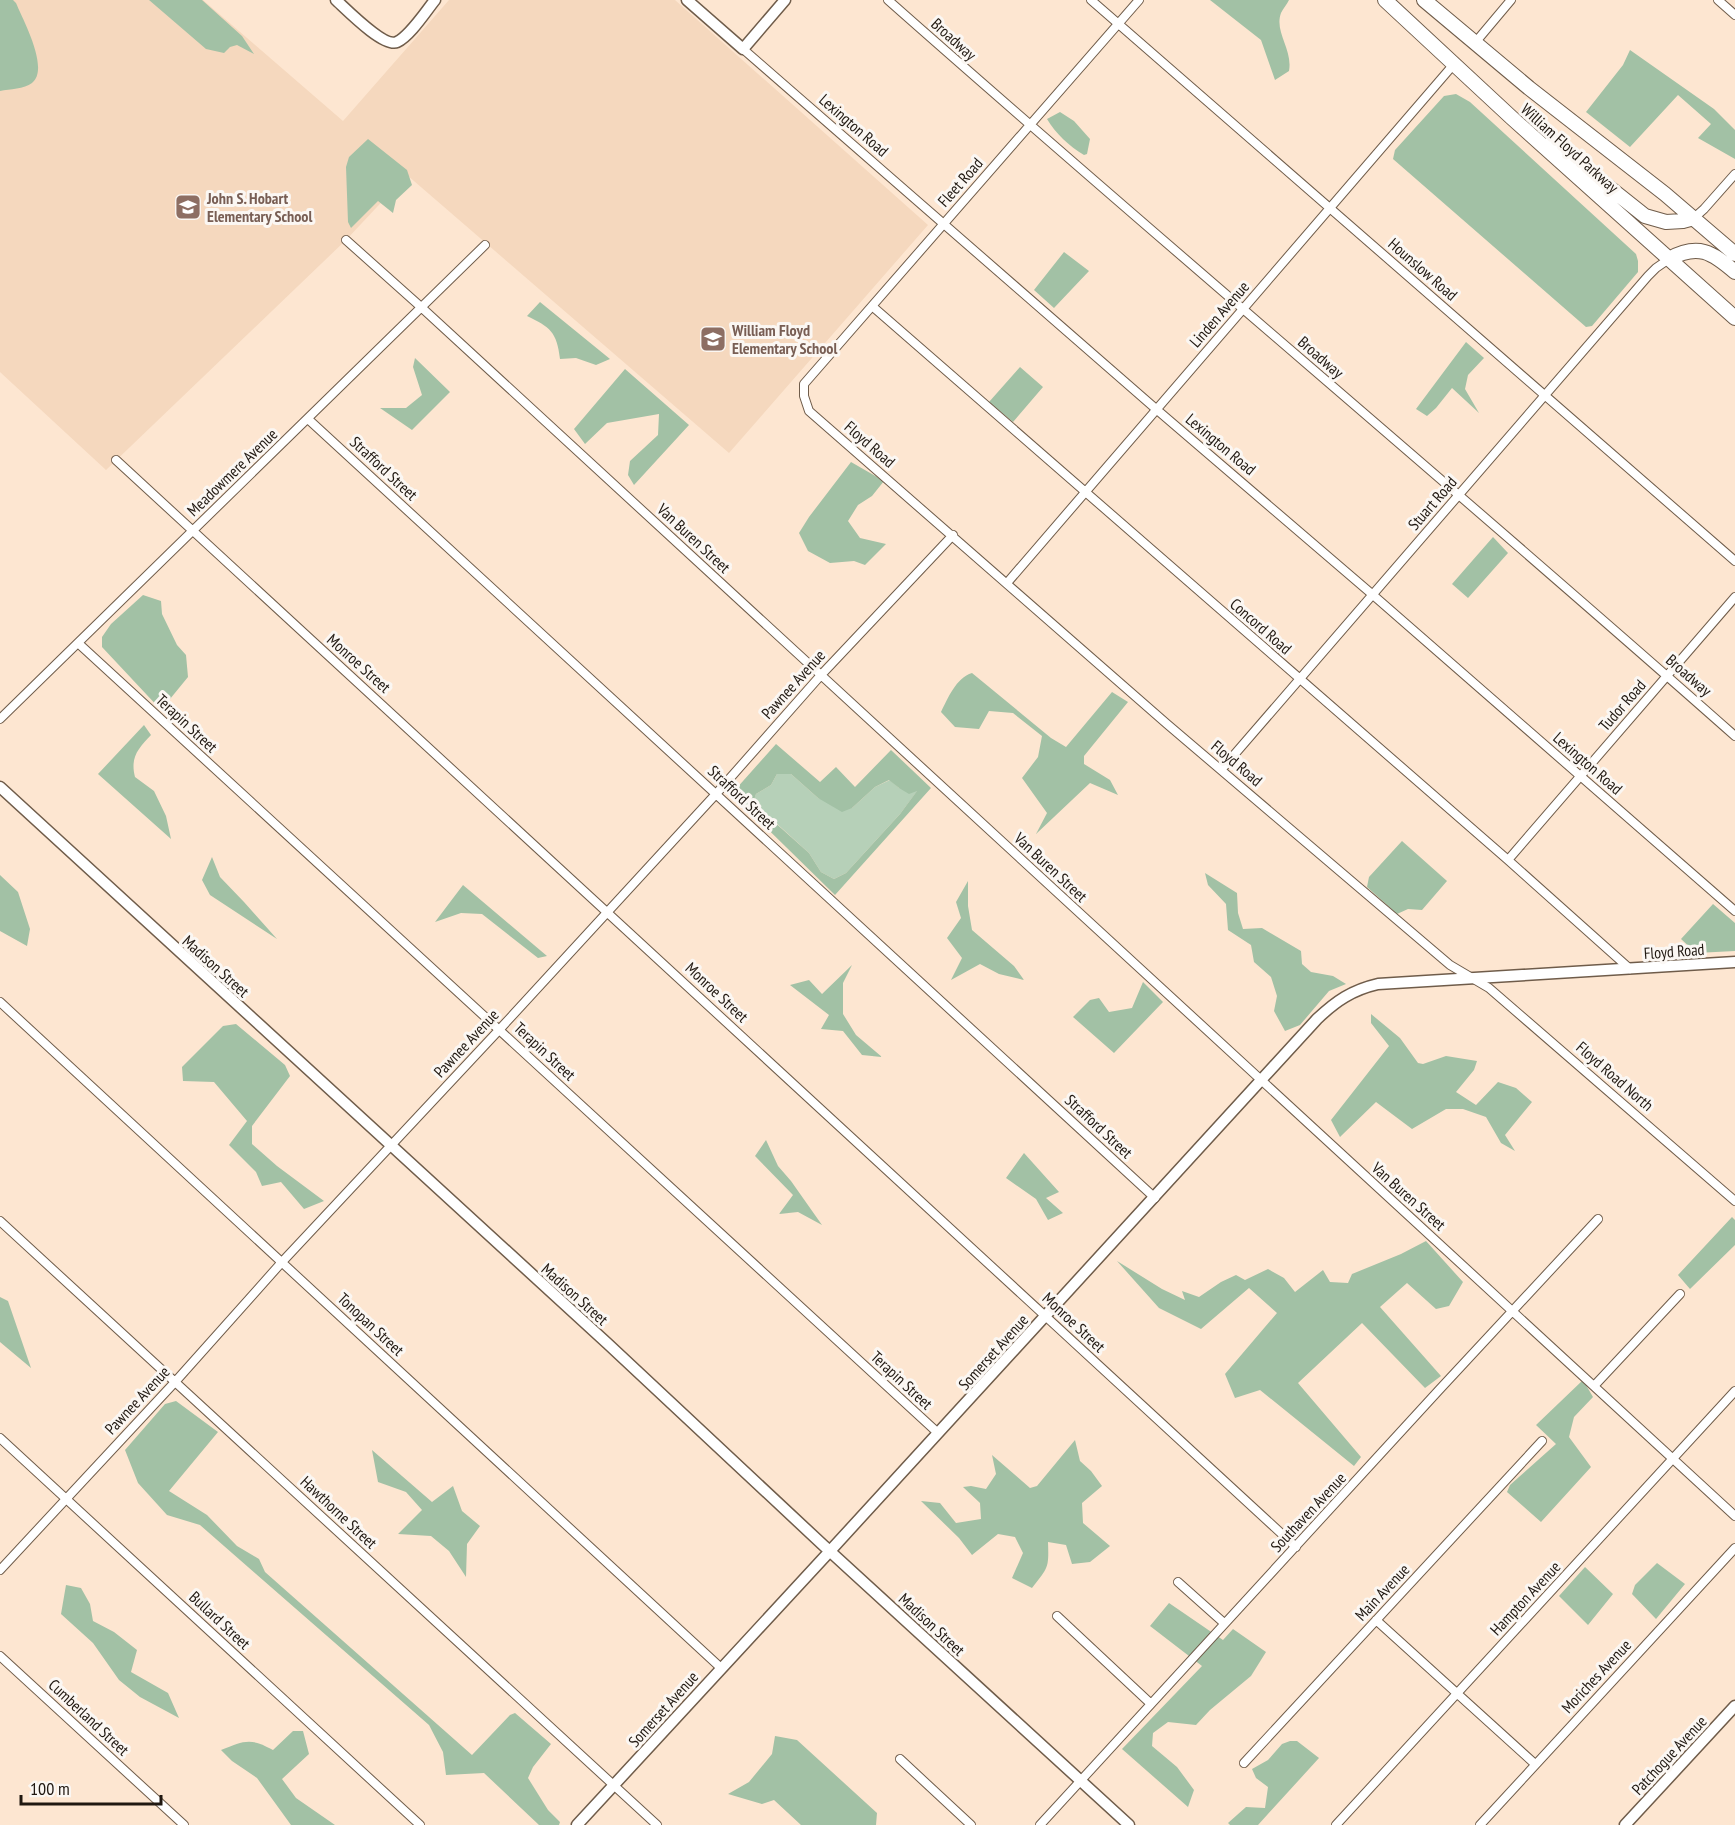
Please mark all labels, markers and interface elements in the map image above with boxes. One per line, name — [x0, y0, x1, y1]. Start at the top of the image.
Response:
street label: Broadway — [927, 13, 981, 65]
street label: Lexington Road — [815, 90, 893, 161]
street label: William Floyd Parkway — [1517, 99, 1623, 197]
street label: Fleet Road — [933, 153, 987, 211]
place label: John S. Hobart Elementary School — [206, 188, 312, 226]
school or university icon: John S. Hobart Elementary School — [173, 192, 203, 222]
street label: Hounslow Road — [1384, 234, 1462, 305]
street label: Linden Avenue — [1185, 277, 1253, 351]
place label: William Floyd Elementary School — [731, 320, 837, 358]
school or university icon: William Floyd Elementary School — [698, 324, 728, 354]
street label: Broadway — [1294, 332, 1348, 382]
street label: Lexington Road — [1182, 409, 1260, 479]
street label: Floyd Road — [841, 417, 900, 472]
street label: Meadowmere Avenue — [183, 424, 281, 520]
street label: Strafford Street — [346, 432, 422, 505]
street label: Stuart Road — [1403, 472, 1461, 534]
street label: Van Buren Street — [653, 498, 735, 577]
street label: Concord Road — [1226, 594, 1296, 658]
street label: Monroe Street — [323, 629, 395, 697]
street label: Pawnee Avenue — [757, 645, 829, 723]
street label: Broadway — [1662, 650, 1716, 700]
street label: Tudor Road — [1594, 675, 1650, 735]
street label: Terapin Street — [152, 689, 222, 757]
street label: Lexington Road — [1549, 728, 1627, 799]
street label: Floyd Road — [1207, 736, 1267, 790]
street label: Strafford Street — [704, 761, 780, 834]
street label: Van Buren Street — [1010, 827, 1092, 906]
street label: Madison Street — [179, 931, 254, 1002]
street label: Floyd Road — [1643, 939, 1705, 963]
street label: Monroe Street — [681, 958, 753, 1027]
street label: Pawnee Avenue — [429, 1005, 503, 1081]
street label: Terapin Street — [510, 1017, 580, 1085]
street label: Floyd Road North — [1572, 1037, 1658, 1115]
street label: Strafford Street — [1061, 1090, 1137, 1163]
street label: Van Buren Street — [1367, 1157, 1451, 1235]
street label: Madison Street — [538, 1259, 613, 1330]
street label: Tonopan Street — [334, 1288, 409, 1360]
street label: Monroe Street — [1038, 1288, 1110, 1357]
street label: Somerset Avenue — [954, 1310, 1032, 1394]
street label: Terapin Street — [867, 1346, 937, 1414]
street label: Pawnee Avenue — [100, 1362, 174, 1438]
street label: Southaven Avenue — [1266, 1468, 1350, 1556]
street label: Hawthorne Street — [297, 1472, 382, 1553]
street label: Hampton Avenue — [1486, 1557, 1564, 1639]
street label: Main Avenue — [1351, 1559, 1413, 1625]
street label: Bullard Street — [185, 1587, 255, 1654]
street label: Madison Street — [895, 1588, 970, 1660]
street label: Moriches Avenue — [1557, 1635, 1635, 1717]
street label: Somerset Avenue — [624, 1667, 702, 1751]
street label: Cumberland Street — [45, 1675, 134, 1760]
street label: Patchogue Avenue — [1627, 1711, 1711, 1799]
scale bar — [21, 1768, 160, 1806]
text: 100 m — [30, 1777, 70, 1800]

